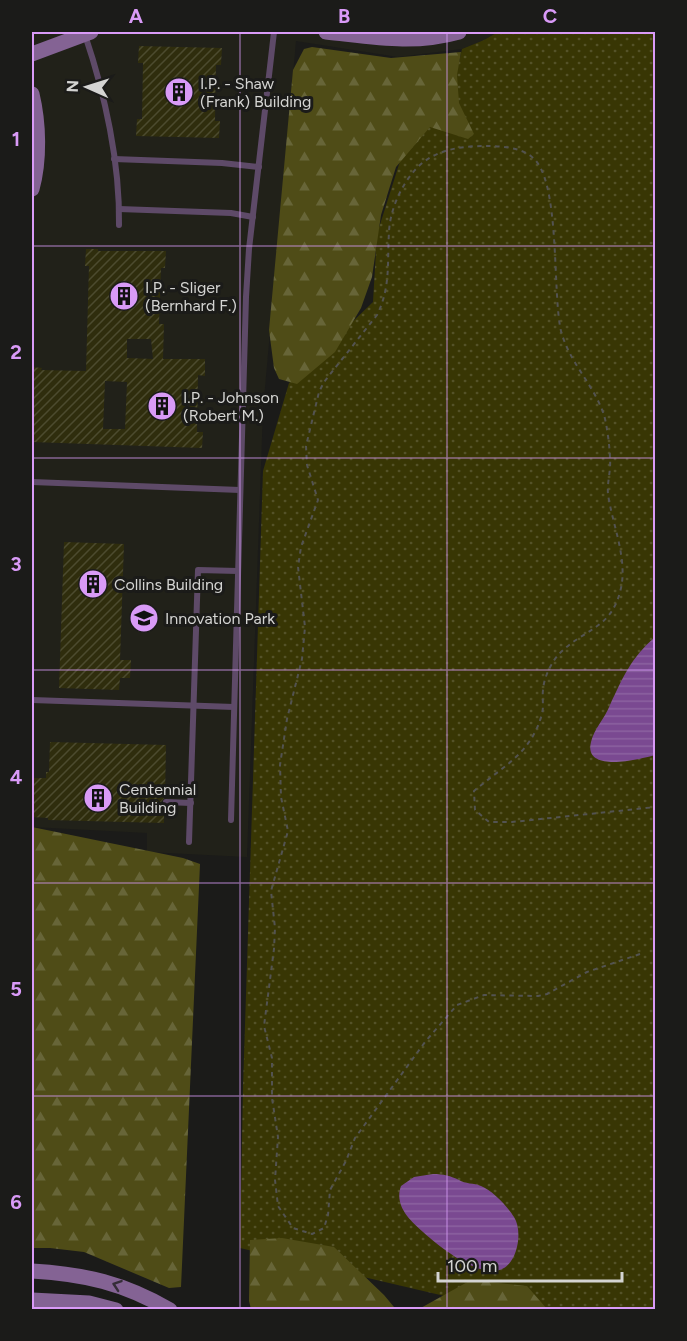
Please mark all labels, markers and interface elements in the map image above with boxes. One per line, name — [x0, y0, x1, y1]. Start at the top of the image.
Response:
text: A — [129, 4, 144, 28]
text: B — [338, 4, 350, 28]
text: C — [543, 4, 557, 28]
north arrow — [57, 57, 117, 117]
place label: I.P. - Shaw (Frank) Building — [200, 74, 311, 111]
building icon: I.P. - Shaw (Frank) Building — [163, 76, 195, 108]
text: N — [63, 80, 82, 93]
text: 1 — [12, 127, 20, 151]
place label: I.P. - Sliger (Bernhard F.) — [145, 278, 237, 315]
building icon: I.P. - Sliger (Bernhard F.) — [108, 280, 140, 312]
text: 2 — [10, 340, 22, 364]
place label: I.P. - Johnson (Robert M.) — [183, 388, 279, 425]
building icon: I.P. - Johnson (Robert M.) — [146, 390, 178, 422]
text: 3 — [10, 552, 22, 576]
building icon: Collins Building — [77, 568, 109, 600]
place label: Collins Building — [114, 575, 223, 594]
school or university icon: Innovation Park — [128, 602, 160, 634]
place label: Innovation Park — [165, 609, 275, 628]
text: 4 — [10, 765, 23, 789]
place label: Centennial Building — [119, 780, 196, 817]
building icon: Centennial Building — [82, 782, 114, 814]
text: 5 — [10, 977, 22, 1001]
text: 6 — [10, 1190, 22, 1214]
scale bar — [438, 1245, 622, 1283]
text: 100 m — [447, 1255, 497, 1277]
one-way arrow — [112, 1279, 123, 1292]

